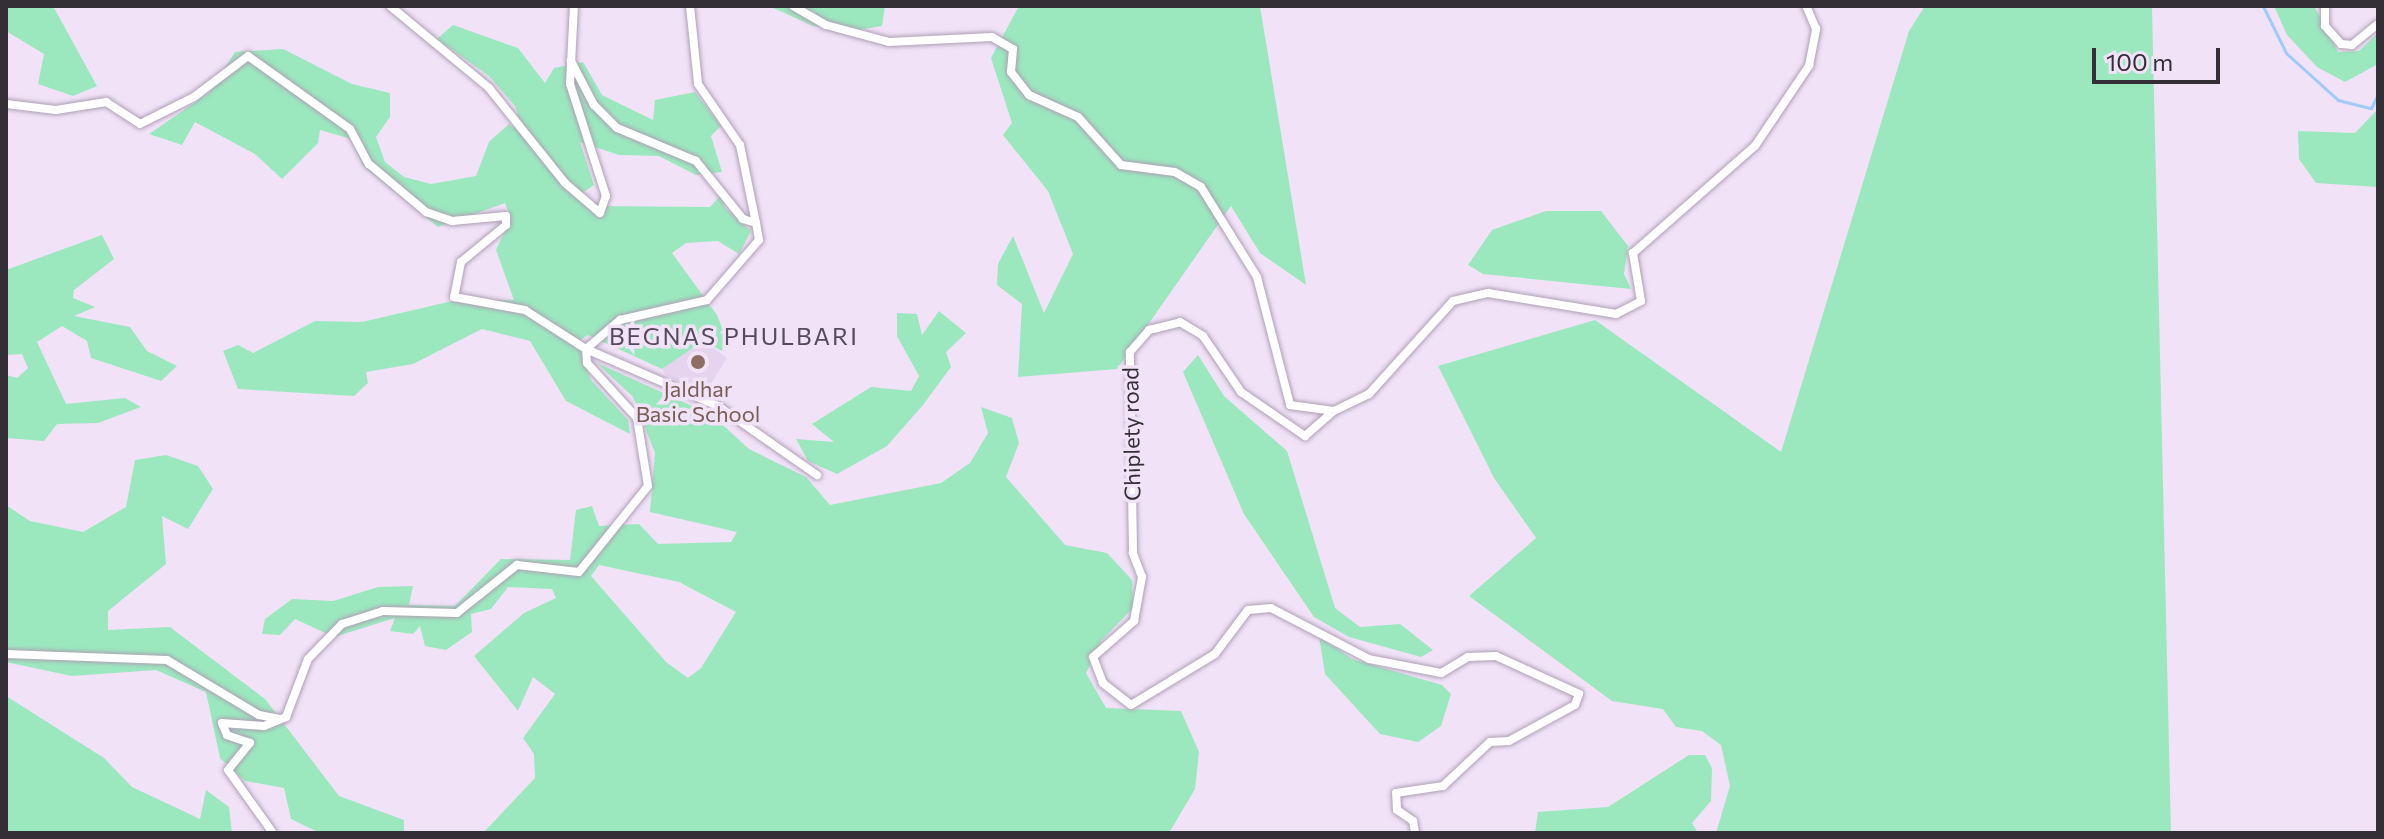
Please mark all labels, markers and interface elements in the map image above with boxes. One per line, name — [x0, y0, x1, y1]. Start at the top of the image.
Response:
scale bar — [2096, 32, 2224, 82]
text: 100 m — [2106, 47, 2173, 76]
district label: BEGNAS PHULBARI — [609, 322, 859, 350]
marker: Jaldhar Basic School — [689, 353, 707, 371]
street label: Chiplety road — [1117, 367, 1145, 501]
place label: Jaldhar Basic School — [636, 375, 760, 426]

